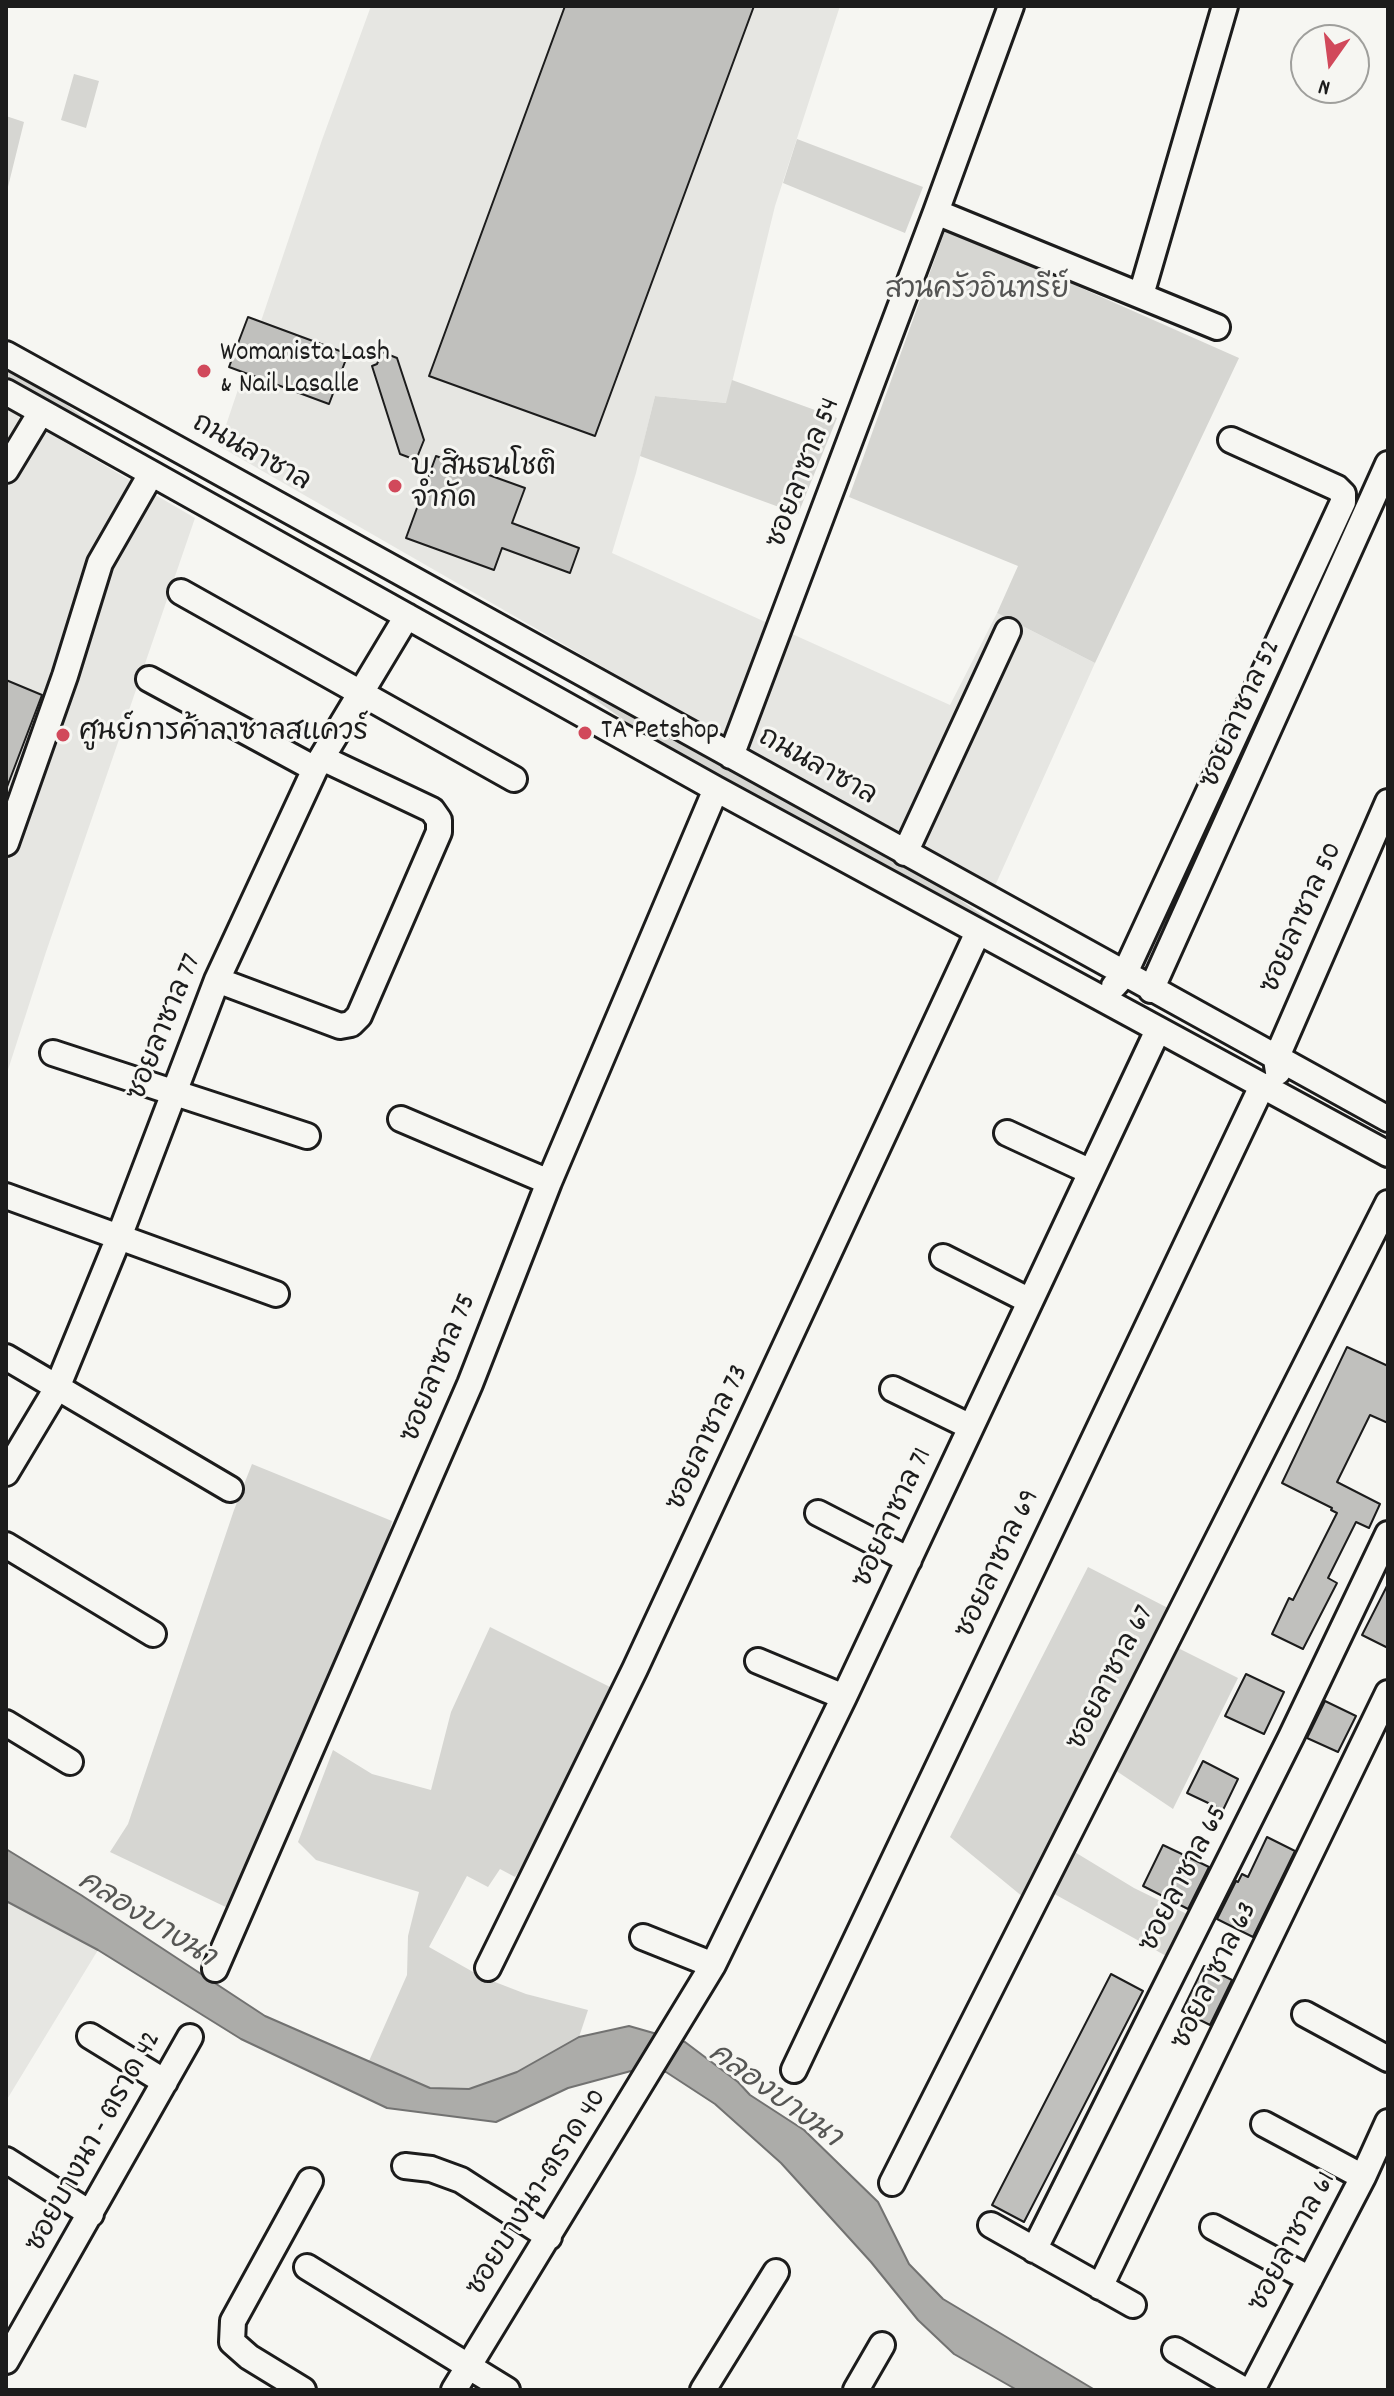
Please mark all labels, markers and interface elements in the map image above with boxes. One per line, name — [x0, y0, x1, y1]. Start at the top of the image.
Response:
north arrow — [1290, 24, 1370, 104]
text: N — [1316, 69, 1334, 102]
park label: สวนครัวอินทรีย์ — [885, 276, 1069, 310]
place label: Womanista Lash & Nail Lasalle — [220, 338, 390, 404]
marker: Womanista Lash & Nail Lasalle — [195, 362, 213, 380]
street label: ซอยลาซาล 54 — [762, 394, 850, 554]
street label: ถนนลาซาล — [185, 409, 315, 501]
place label: บ. สินธนโชติ จำกัด — [411, 453, 556, 519]
marker: บ. สินธนโชติ จำกัด — [386, 477, 404, 495]
street label: ซอยลาซาล 52 — [1195, 636, 1291, 794]
place label: TA Petshop — [601, 716, 719, 750]
place label: ศูนย์การค้าลาซาลสแควร์ — [79, 718, 368, 752]
street label: ถนนลาซาล — [751, 723, 881, 815]
marker: TA Petshop — [576, 724, 594, 742]
marker: ศูนย์การค้าลาซาลสแควร์ — [54, 726, 72, 744]
street label: ซอยลาซาล 50 — [1256, 838, 1352, 1000]
street label: ซอยลาซาล 77 — [122, 950, 212, 1106]
street label: ซอยลาซาล 75 — [396, 1290, 486, 1448]
street label: ซอยลาซาล 73 — [662, 1361, 758, 1517]
street label: ซอยลาซาล 71 — [848, 1444, 942, 1594]
street label: ซอยลาซาล 69 — [951, 1485, 1049, 1645]
street label: ซอยลาซาล 67 — [1062, 1601, 1164, 1757]
street label: ซอยลาซาล 65 — [1135, 1801, 1237, 1959]
water label: คลองบางนา — [70, 1866, 220, 1978]
street label: ซอยลาซาล 63 — [1167, 1898, 1267, 2056]
street label: ซอยบางนา - ตราด 42 — [21, 2026, 171, 2260]
water label: คลองบางนา — [700, 2038, 846, 2158]
street label: ซอยบางนา-ตราด 40 — [462, 2084, 616, 2304]
street label: ซอยลาซาล 61 — [1244, 2167, 1346, 2319]

